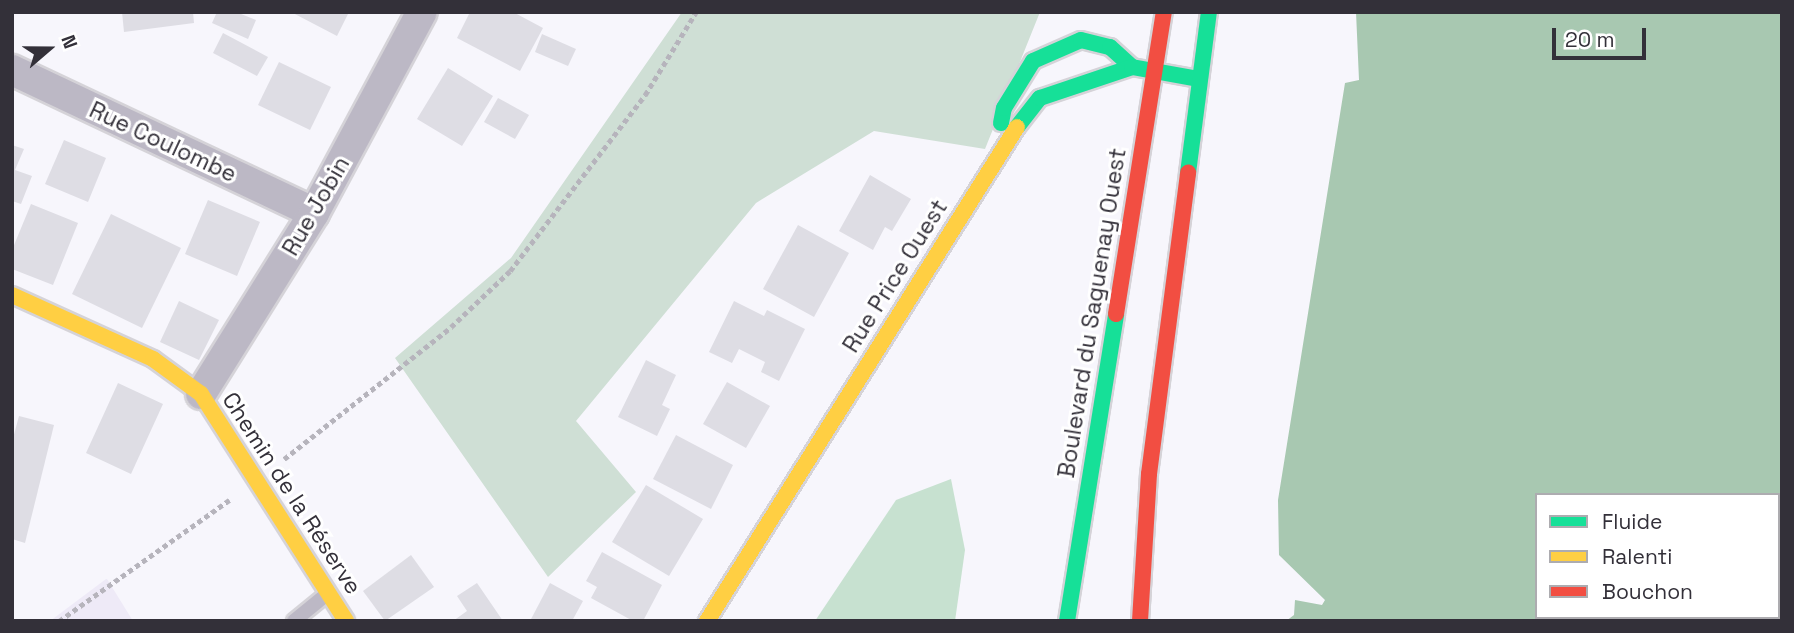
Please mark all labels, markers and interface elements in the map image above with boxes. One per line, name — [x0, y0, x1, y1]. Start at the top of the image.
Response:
north arrow — [14, 14, 84, 84]
scale bar — [1556, 14, 1650, 58]
text: 20 m — [1565, 26, 1615, 53]
text: N — [55, 31, 83, 52]
street label: Rue Coulombe — [85, 96, 241, 188]
street label: Boulevard du Saguenay Ouest — [1052, 146, 1132, 480]
street label: Rue Jobin — [277, 152, 355, 260]
street label: Rue Price Ouest — [837, 194, 953, 358]
street label: Chemin de la Réserve — [216, 387, 368, 599]
legend — [1535, 493, 1780, 619]
text: Fluide — [1602, 508, 1662, 535]
text: Ralenti — [1602, 543, 1672, 570]
text: Bouchon — [1602, 578, 1693, 605]

